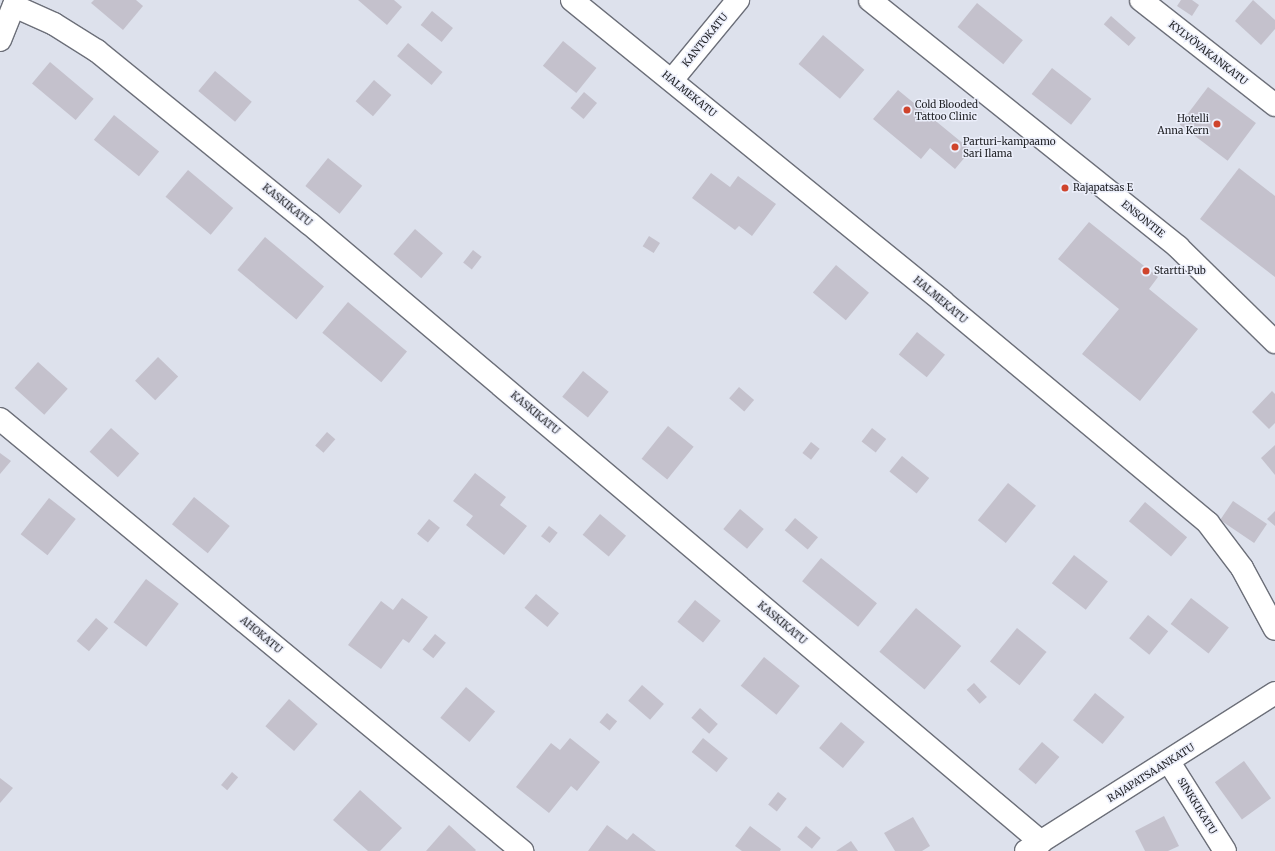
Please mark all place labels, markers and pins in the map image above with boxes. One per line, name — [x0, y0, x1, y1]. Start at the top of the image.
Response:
place label: Cold Blooded Tattoo Clinic — [915, 98, 978, 122]
marker: Cold Blooded Tattoo Clinic — [902, 105, 912, 115]
place label: Hotelli Anna Kern — [1158, 112, 1209, 136]
marker: Hotelli Anna Kern — [1212, 119, 1222, 129]
place label: Parturi-kampaamo Sari Ilama — [963, 135, 1056, 158]
marker: Parturi-kampaamo Sari Ilama — [950, 142, 960, 152]
place label: Rajapatsas E — [1073, 182, 1133, 194]
marker: Rajapatsas E — [1060, 183, 1070, 193]
place label: Startti Pub — [1154, 265, 1206, 277]
marker: Startti Pub — [1141, 266, 1151, 276]

